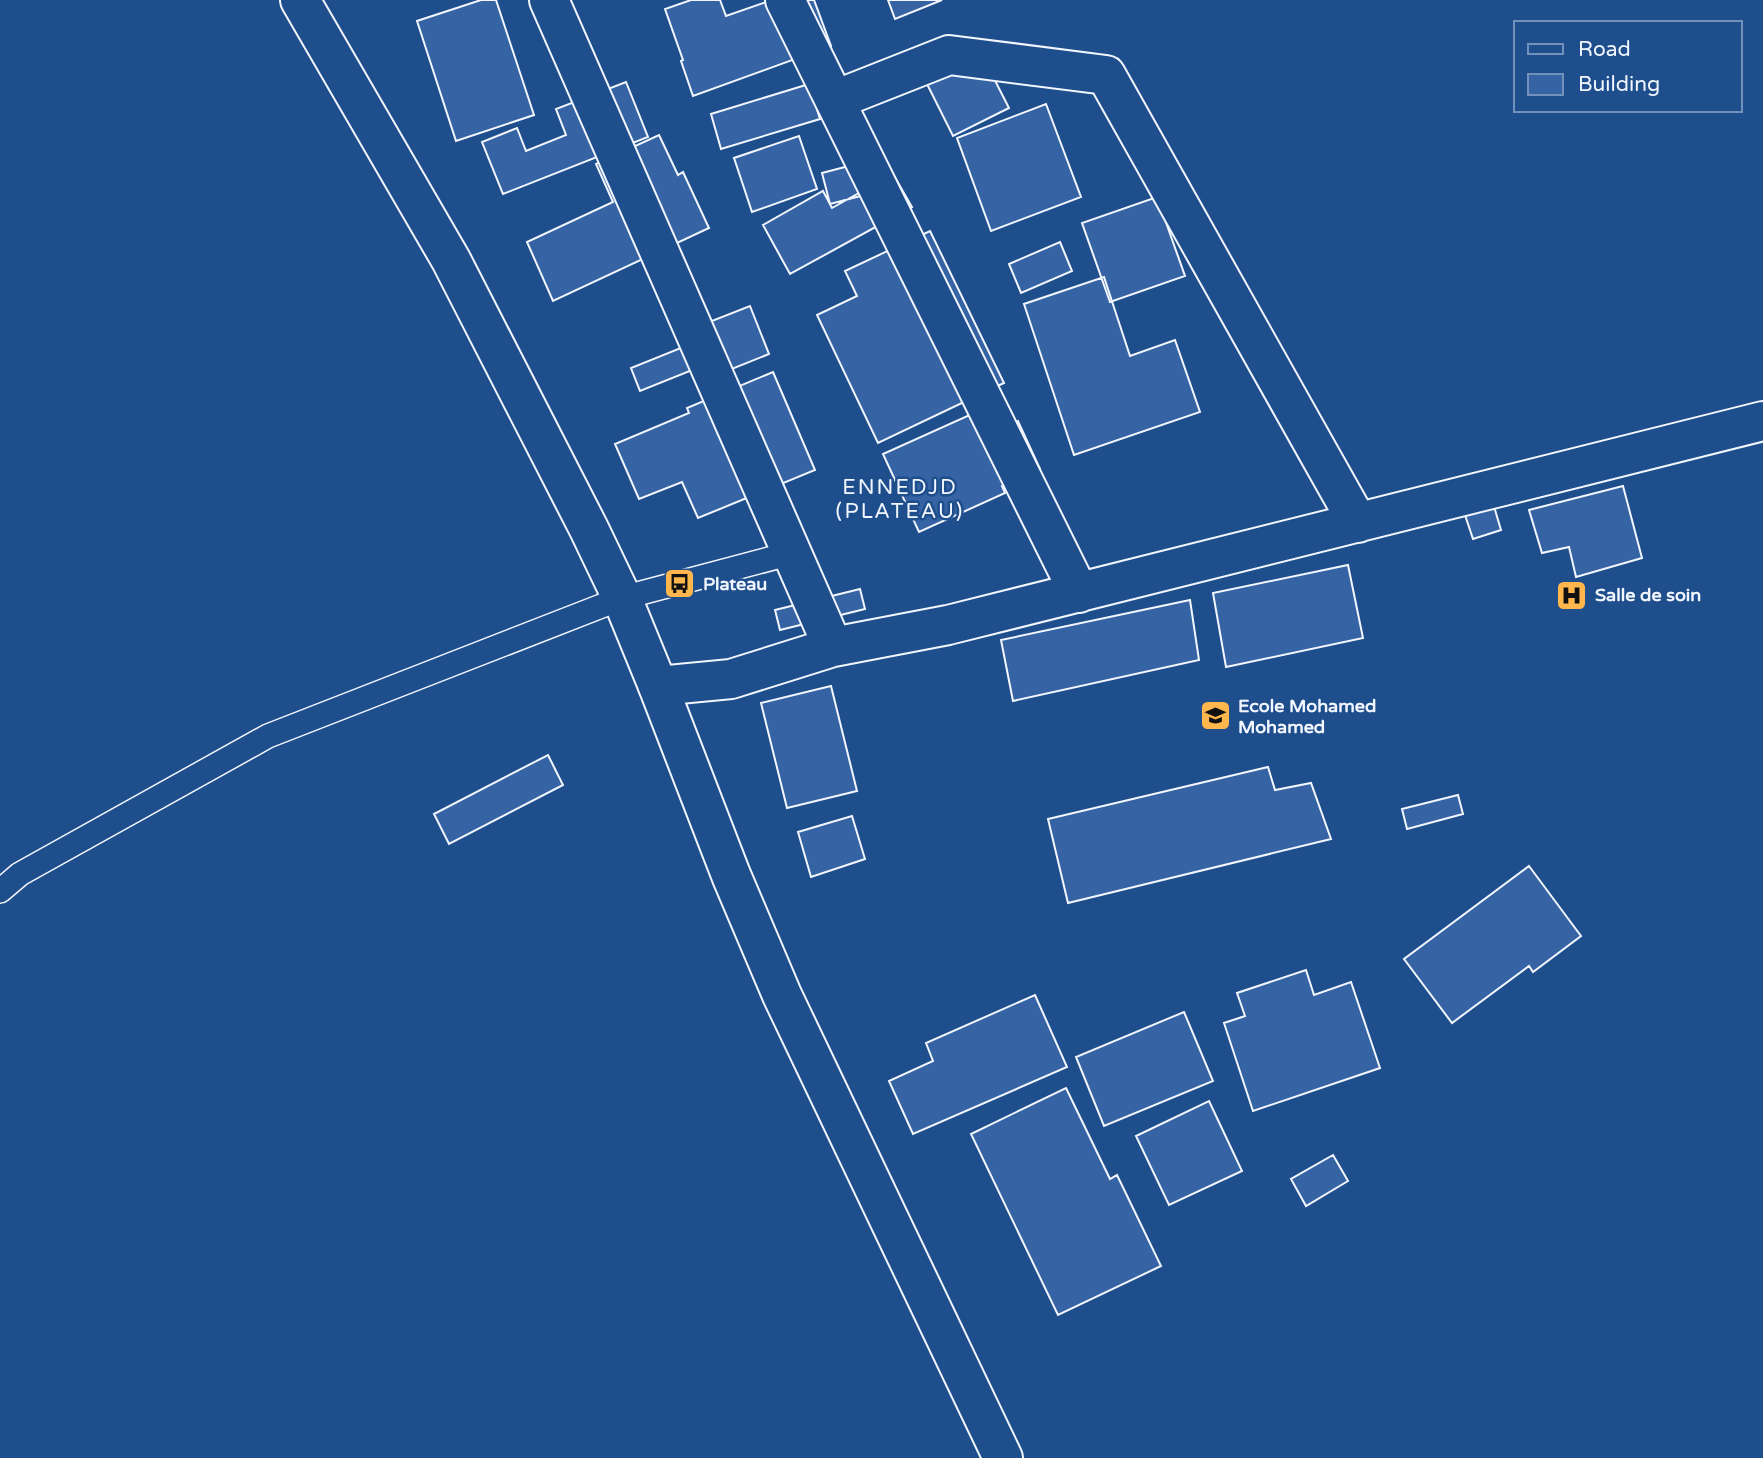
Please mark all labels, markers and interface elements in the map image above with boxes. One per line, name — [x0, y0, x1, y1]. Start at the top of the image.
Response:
legend — [1514, 21, 1742, 112]
text: Road — [1578, 37, 1631, 62]
text: Building — [1578, 72, 1660, 97]
district label: ENNEDJD (PLATEAU) — [836, 475, 964, 524]
bus stop icon: Plateau — [663, 567, 697, 601]
place label: Plateau — [703, 573, 767, 595]
hospital icon: Salle de soin — [1555, 578, 1589, 612]
place label: Salle de soin — [1595, 584, 1701, 606]
place label: Ecole Mohamed Mohamed — [1238, 695, 1376, 738]
school or university icon: Ecole Mohamed Mohamed — [1198, 699, 1232, 733]

